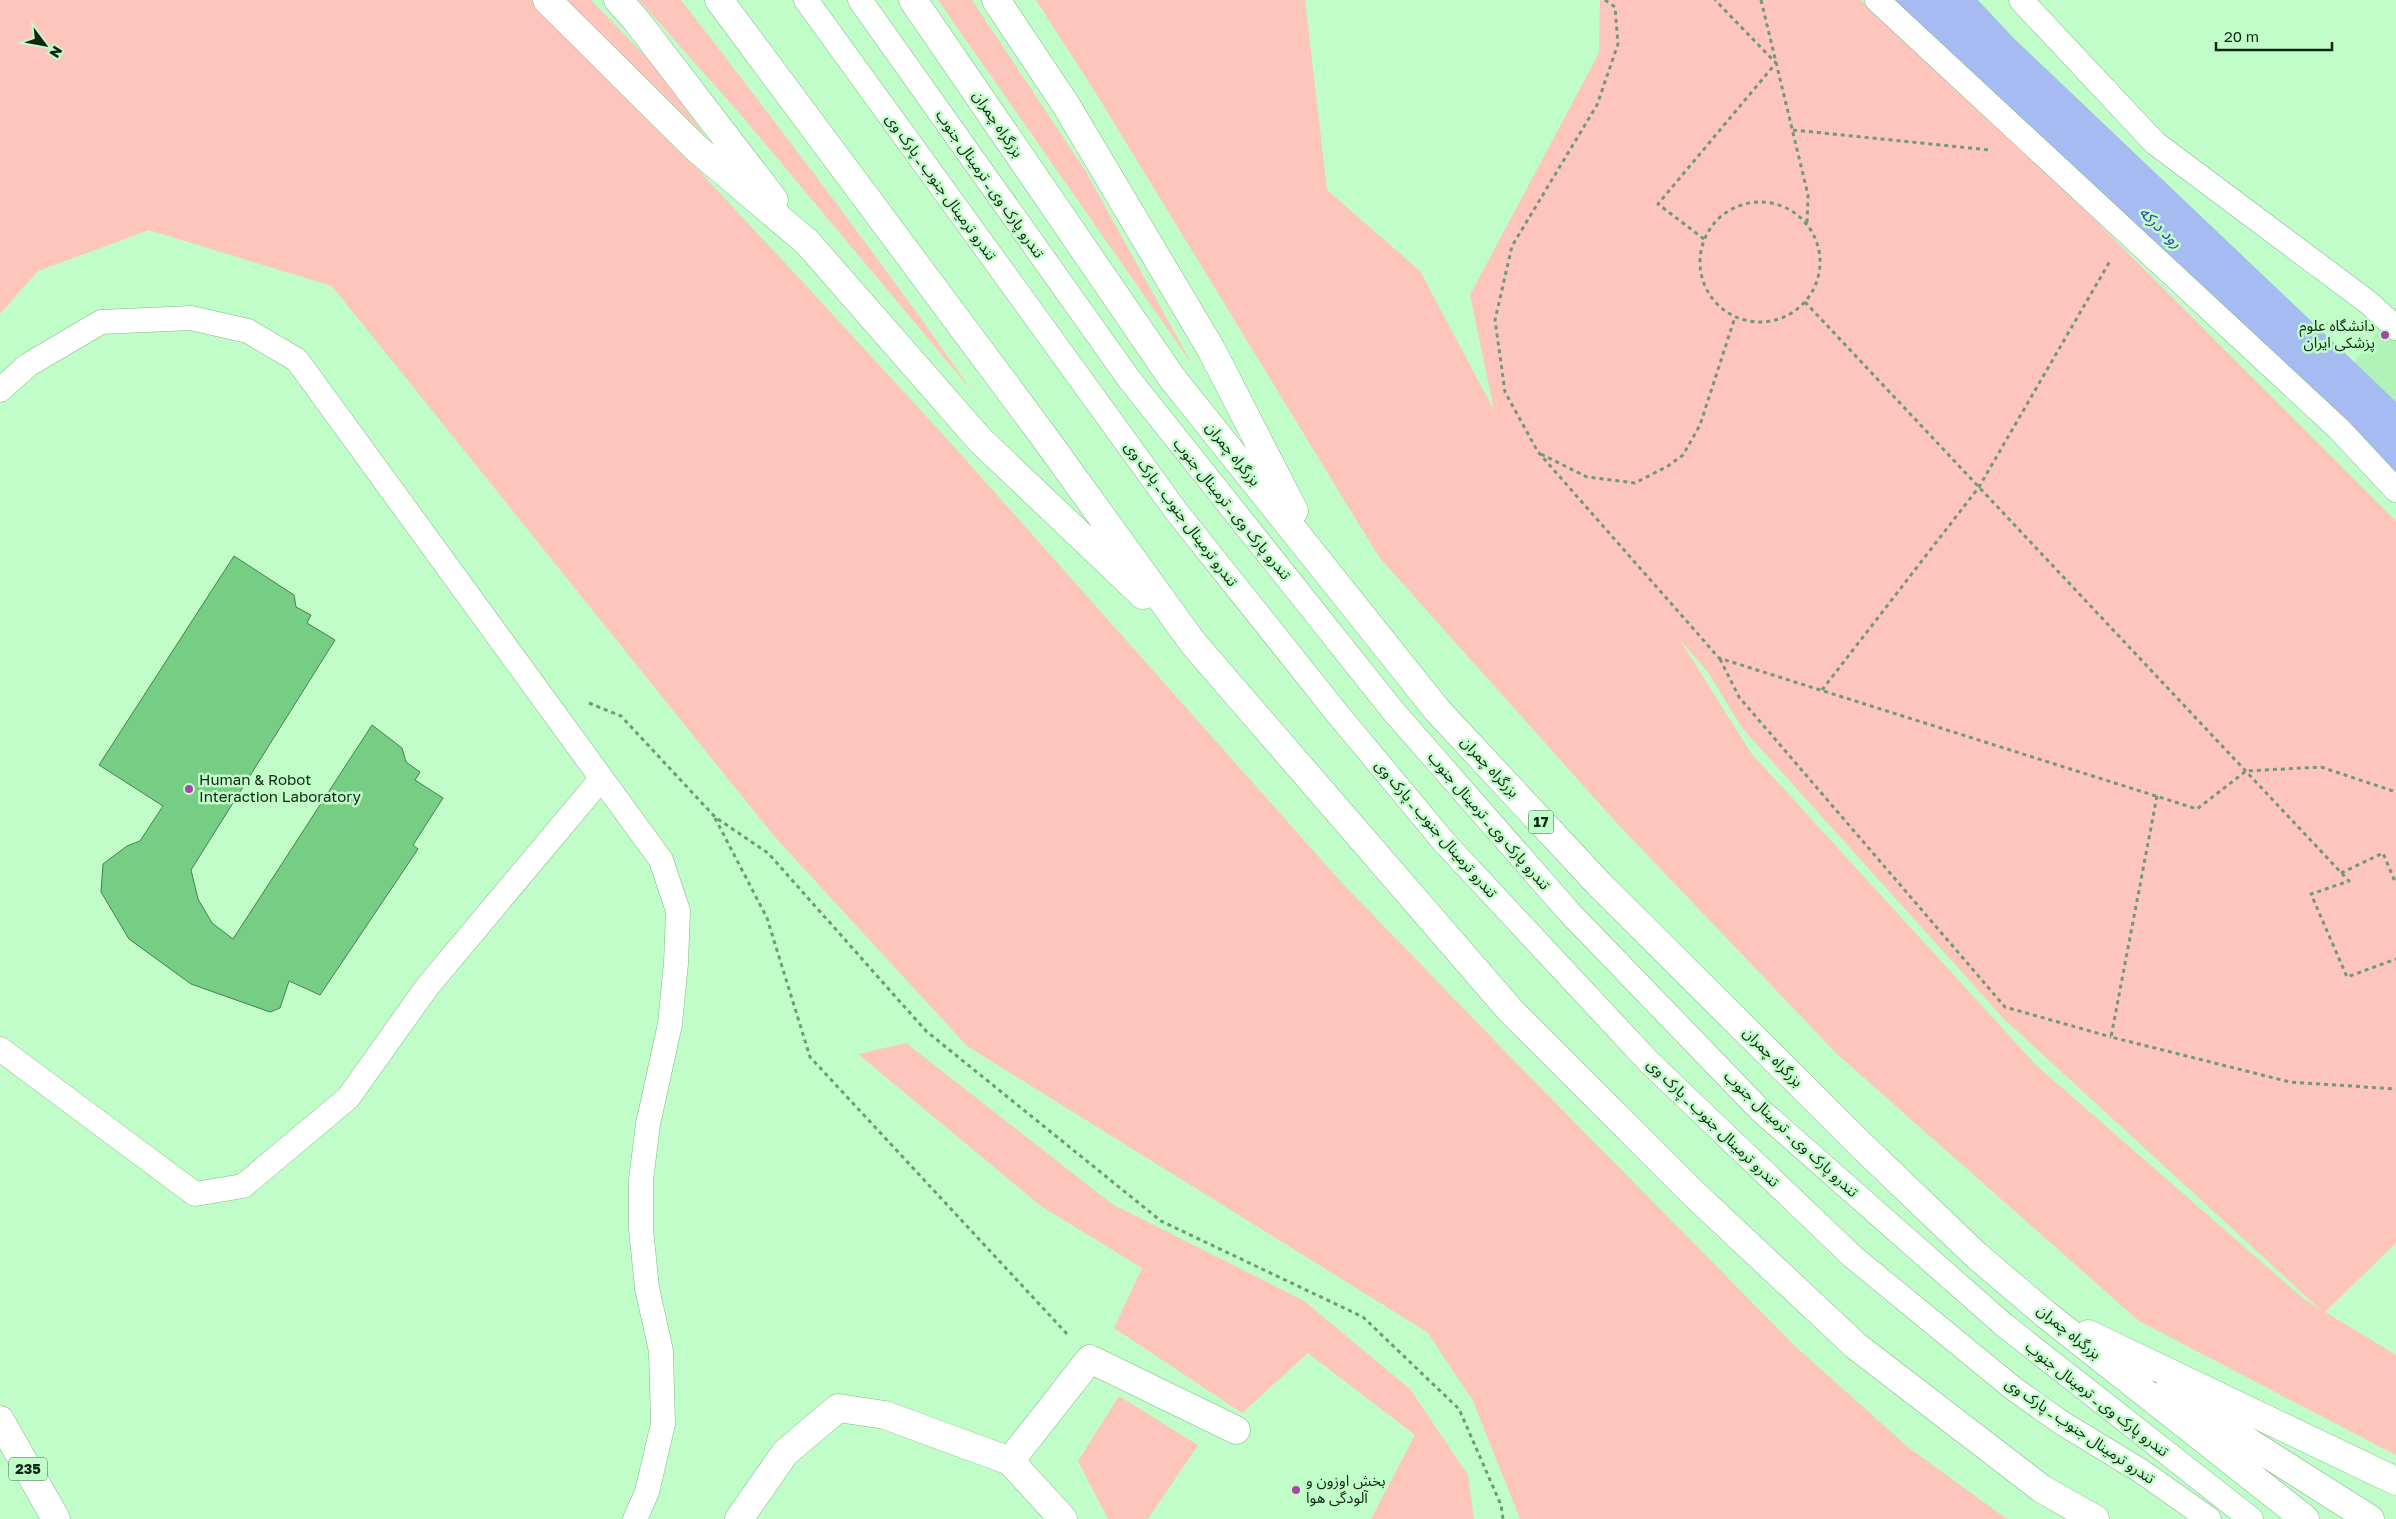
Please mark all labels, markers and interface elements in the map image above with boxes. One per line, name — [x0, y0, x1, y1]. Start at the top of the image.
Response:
north arrow — [20, 20, 70, 70]
scale bar — [2216, 20, 2332, 52]
text: 20 m — [2224, 27, 2259, 45]
text: N — [46, 43, 66, 61]
street label: بزرگراه چمران — [968, 87, 1028, 162]
street label: تندرو پارک وی ـ ترمینال جنوب — [931, 106, 1049, 262]
street label: تندرو ترمینال جنوب ـ پارک وی — [881, 110, 1001, 264]
water label: رود درکه — [2135, 202, 2187, 252]
place label: دانشگاه علوم پزشکی ایران — [2299, 316, 2375, 353]
marker: دانشگاه علوم پزشکی ایران — [2379, 329, 2391, 341]
street label: بزرگراه چمران — [1201, 418, 1265, 490]
street label: تندرو پارک وی ـ ترمینال جنوب — [1168, 434, 1295, 584]
street label: تندرو ترمینال جنوب ـ پارک وی — [1120, 437, 1242, 591]
street label: بزرگراه چمران — [1456, 732, 1524, 802]
street label: تندرو پارک وی ـ ترمینال جنوب — [1423, 748, 1555, 894]
street label: تندرو ترمینال جنوب ـ پارک وی — [1370, 756, 1502, 902]
place label: Human & Robot Interaction Laboratory — [199, 770, 362, 805]
marker: Human & Robot Interaction Laboratory — [183, 783, 195, 795]
road number: 17 — [1528, 810, 1554, 834]
street label: بزرگراه چمران — [1739, 1023, 1807, 1091]
street label: تندرو ترمینال جنوب ـ پارک وی — [1642, 1054, 1784, 1192]
street label: تندرو پارک وی ـ ترمینال جنوب — [1719, 1066, 1862, 1202]
street label: بزرگراه چمران — [2033, 1300, 2105, 1364]
street label: تندرو پارک وی ـ ترمینال جنوب — [2021, 1337, 2173, 1461]
street label: تندرو ترمینال جنوب ـ پارک وی — [2001, 1373, 2159, 1489]
road number: 235 — [9, 1458, 47, 1480]
place label: بخش اوزون و آلودگی هوا — [1306, 1471, 1386, 1507]
marker: بخش اوزون و آلودگی هوا — [1290, 1484, 1302, 1496]

